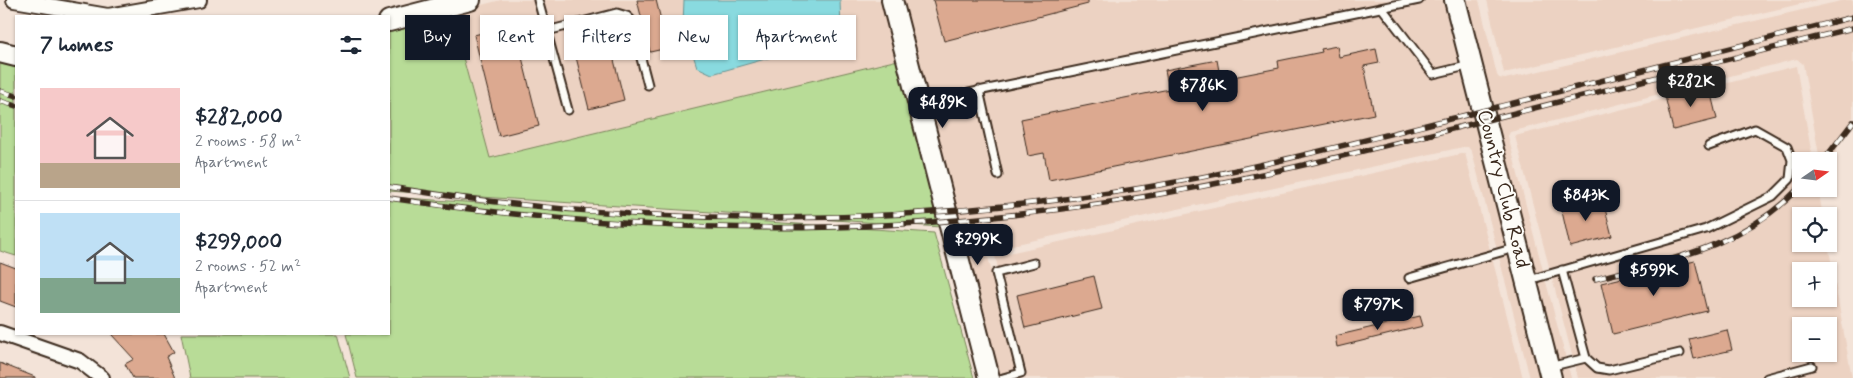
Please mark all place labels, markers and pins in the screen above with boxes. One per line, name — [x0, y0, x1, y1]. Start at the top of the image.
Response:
pin: $282K — [1656, 66, 1726, 108]
pin: $786K — [1168, 70, 1238, 112]
pin: $489K — [908, 86, 978, 129]
pin: $843K — [1551, 180, 1621, 222]
pin: $299K — [943, 224, 1013, 266]
pin: $599K — [1619, 254, 1689, 297]
pin: $797K — [1343, 288, 1413, 331]

